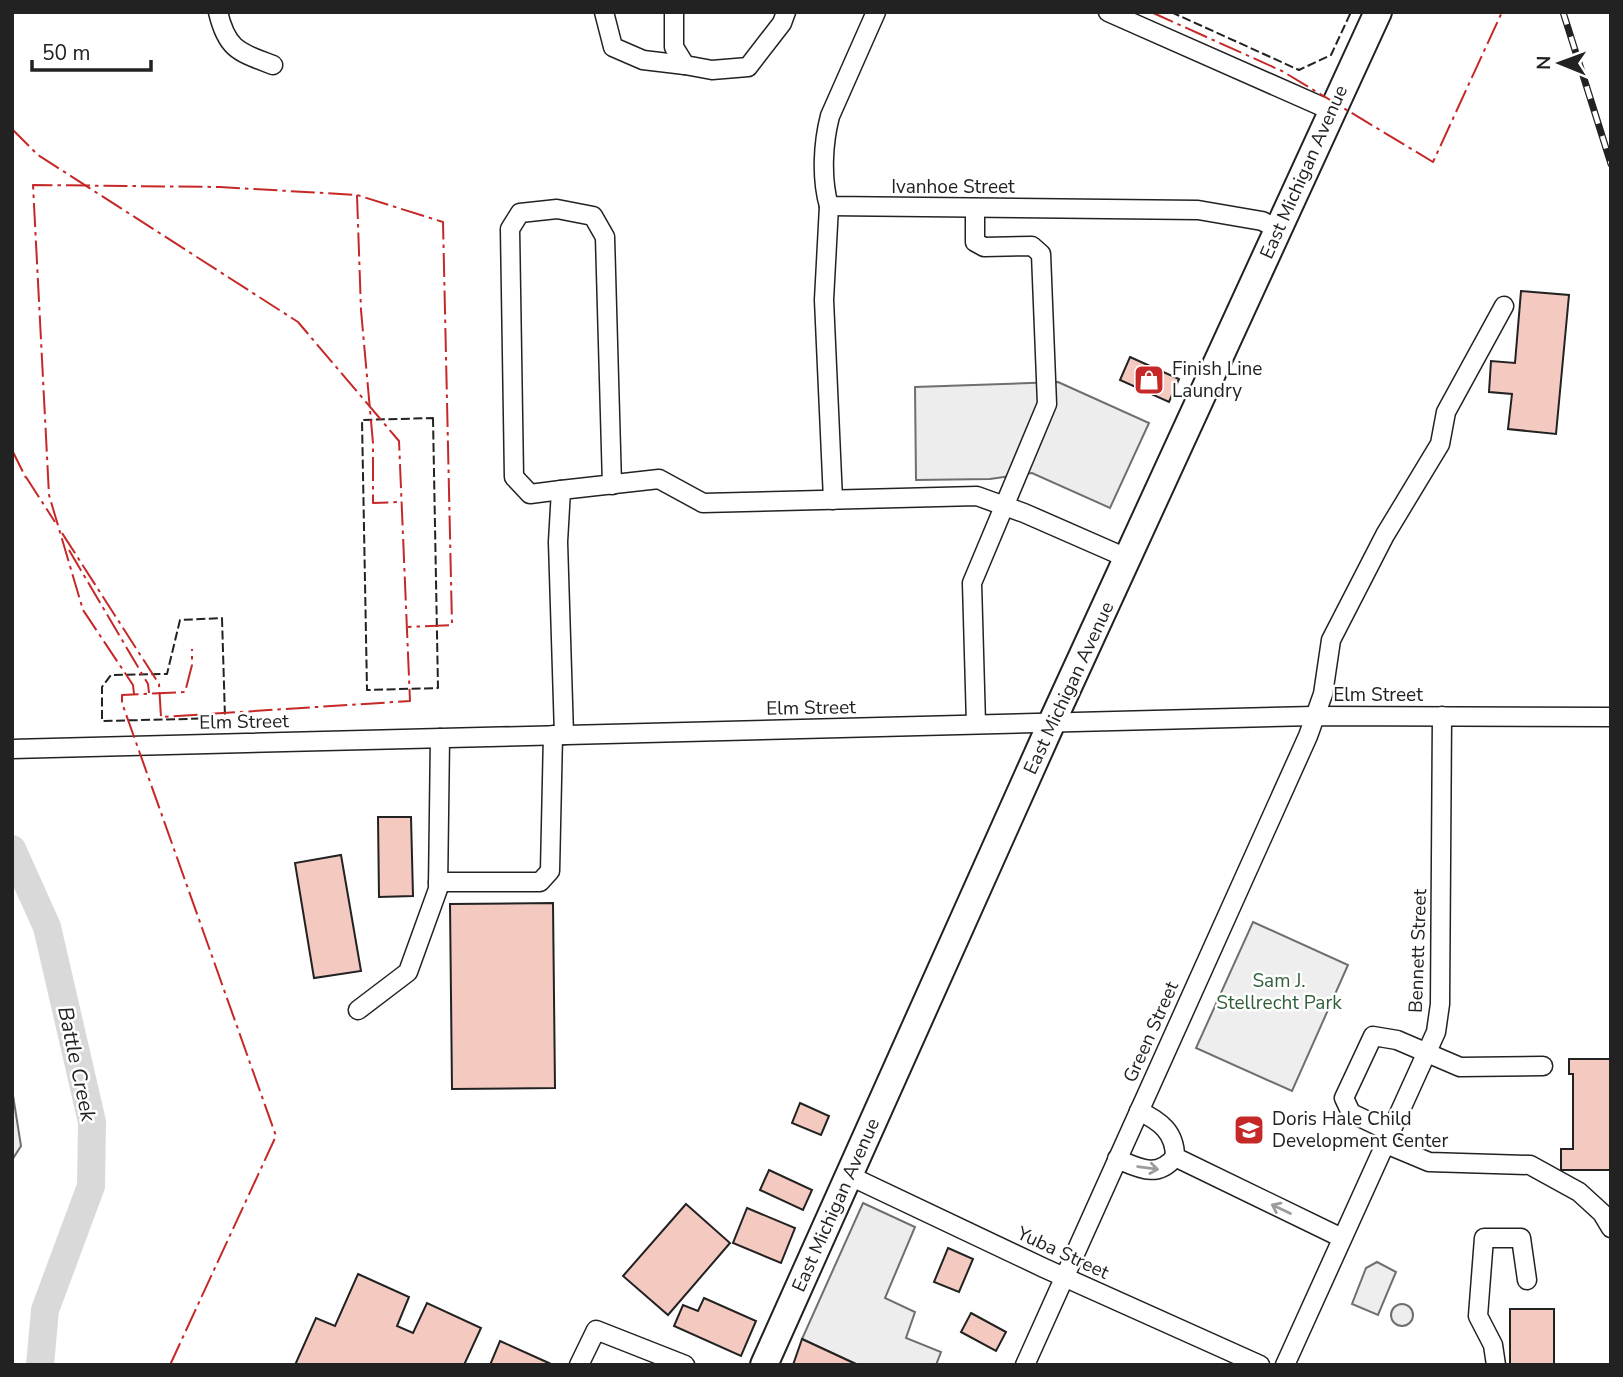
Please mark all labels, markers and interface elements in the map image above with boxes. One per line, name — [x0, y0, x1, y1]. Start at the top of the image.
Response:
scale bar — [32, 28, 150, 72]
north arrow — [1525, 28, 1595, 98]
text: 50 m — [42, 39, 91, 67]
text: N — [1531, 55, 1557, 70]
street label: East Michigan Avenue — [1254, 81, 1354, 263]
street label: Ivanhoe Street — [891, 174, 1015, 200]
place label: Finish Line Laundry — [1172, 356, 1262, 404]
shop icon: Finish Line Laundry — [1132, 363, 1166, 397]
street label: East Michigan Avenue — [1018, 597, 1120, 779]
street label: Elm Street — [1333, 682, 1423, 708]
street label: Elm Street — [766, 694, 856, 722]
street label: Elm Street — [199, 708, 289, 736]
street label: Bennett Street — [1403, 888, 1433, 1014]
park label: Sam J. Stellrecht Park — [1216, 968, 1342, 1016]
street label: Green Street — [1117, 977, 1185, 1087]
water label: Battle Creek — [51, 1004, 103, 1125]
place label: Doris Hale Child Development Center — [1272, 1106, 1448, 1154]
school or university icon: Doris Hale Child Development Center — [1232, 1113, 1266, 1147]
street label: East Michigan Avenue — [786, 1114, 886, 1296]
one-way arrow — [1136, 1162, 1159, 1175]
one-way arrow — [1271, 1201, 1292, 1215]
street label: Yuba Street — [1012, 1220, 1113, 1286]

